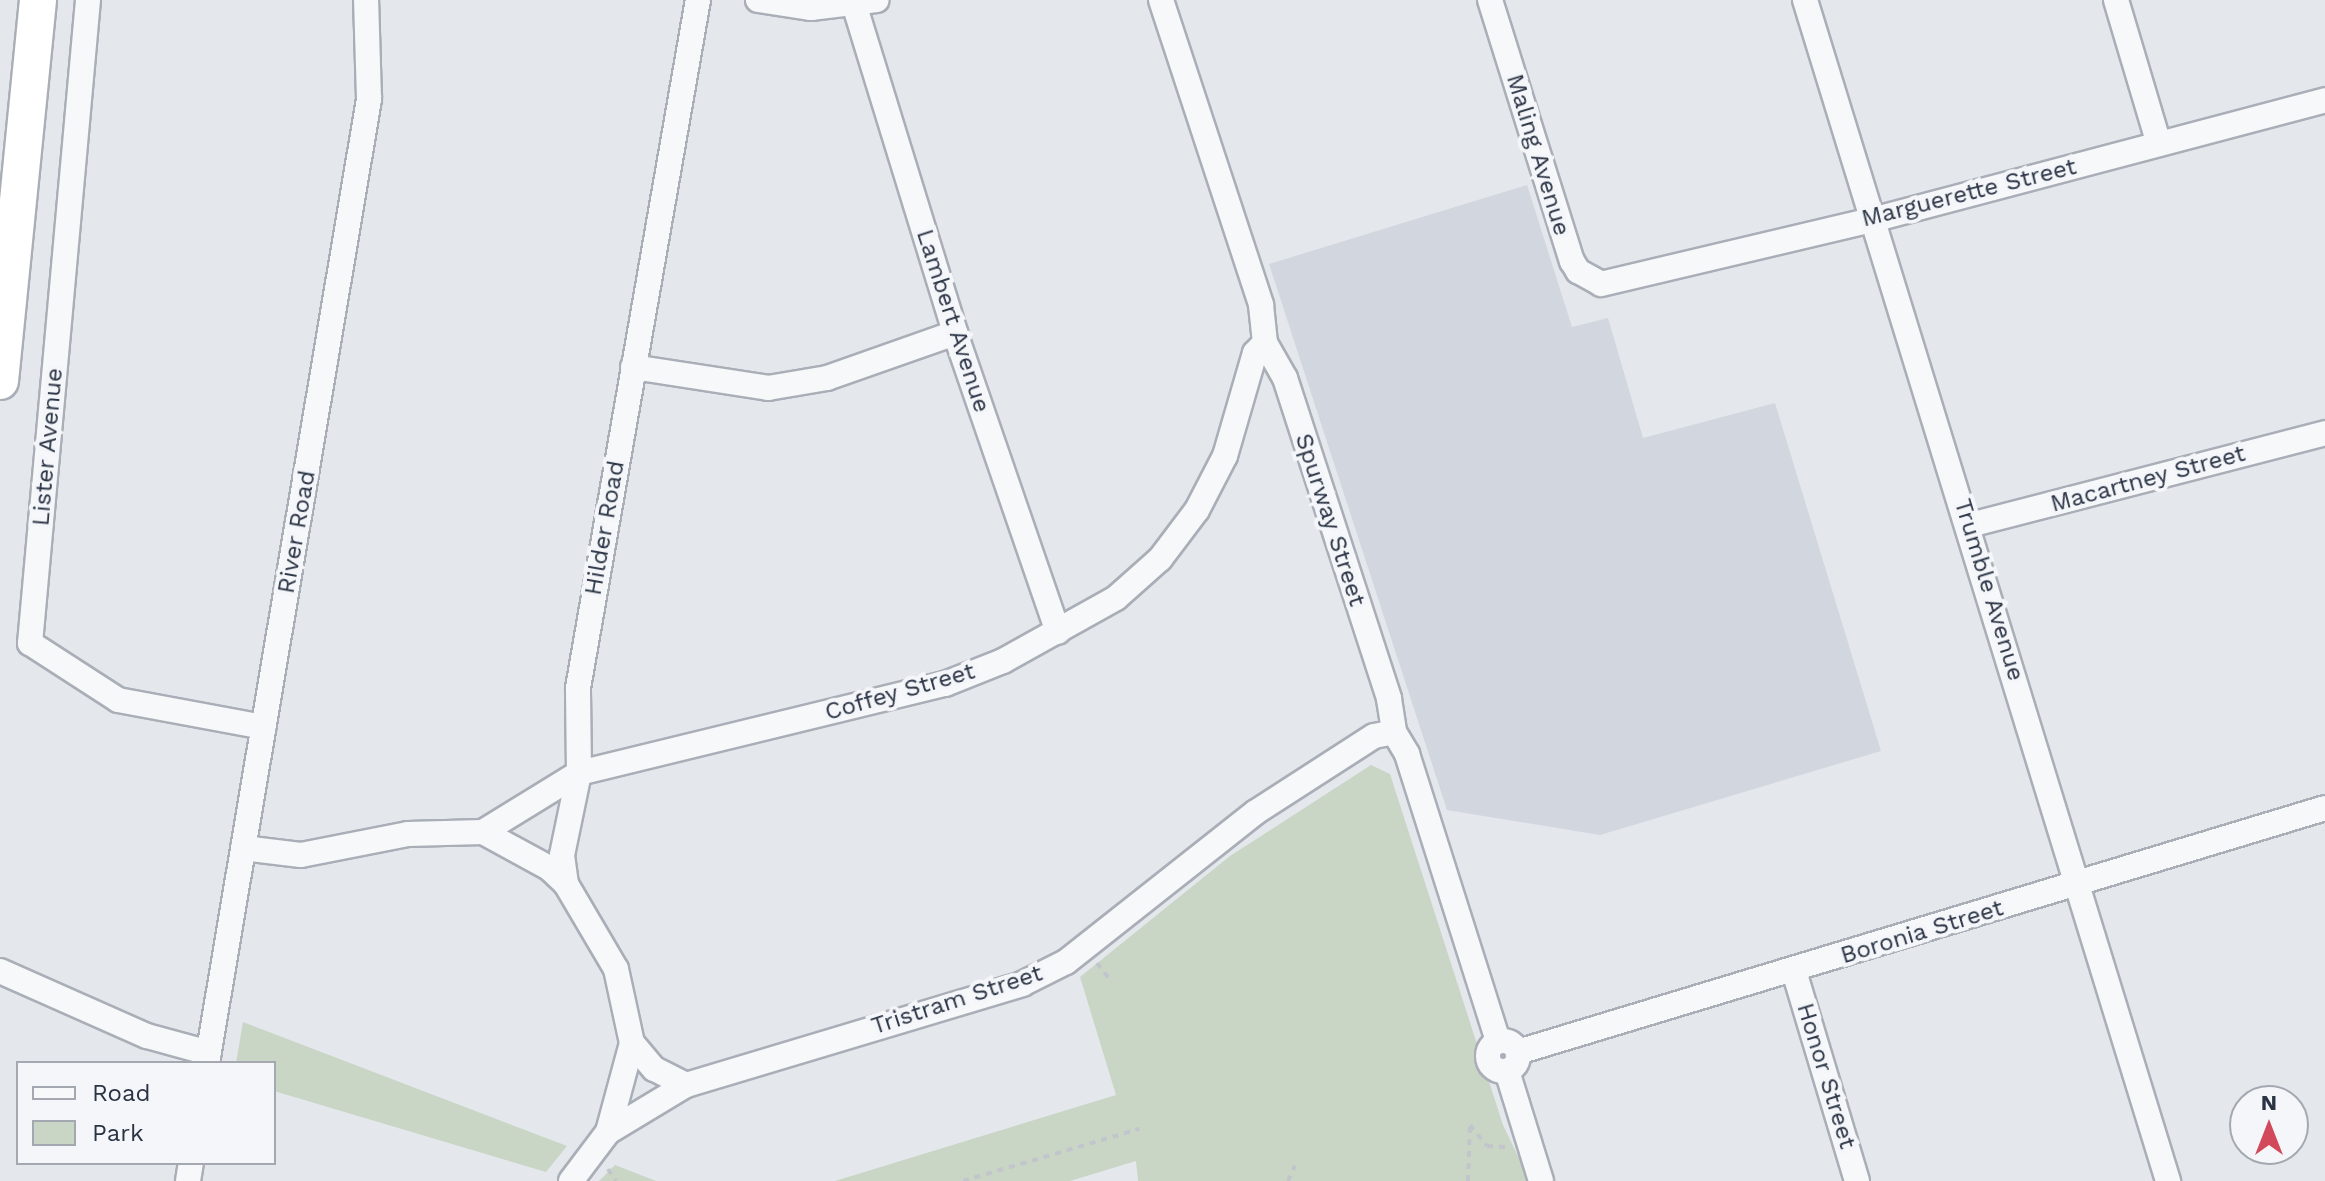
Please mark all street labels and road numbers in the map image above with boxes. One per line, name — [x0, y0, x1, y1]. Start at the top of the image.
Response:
street label: Maling Avenue — [1500, 70, 1576, 240]
street label: Marguerette Street — [1859, 152, 2079, 234]
street label: Lambert Avenue — [910, 225, 996, 417]
street label: Lister Avenue — [27, 366, 69, 528]
street label: Spurway Street — [1288, 430, 1372, 610]
street label: Macartney Street — [2047, 439, 2249, 519]
street label: Hilder Road — [579, 458, 631, 598]
street label: River Road — [272, 468, 322, 596]
street label: Trumble Avenue — [1948, 495, 2030, 685]
street label: Coffey Street — [821, 657, 979, 727]
street label: Boronia Street — [1837, 894, 2007, 970]
street label: Tristram Street — [868, 959, 1046, 1041]
street label: Honor Street — [1790, 999, 1862, 1153]

